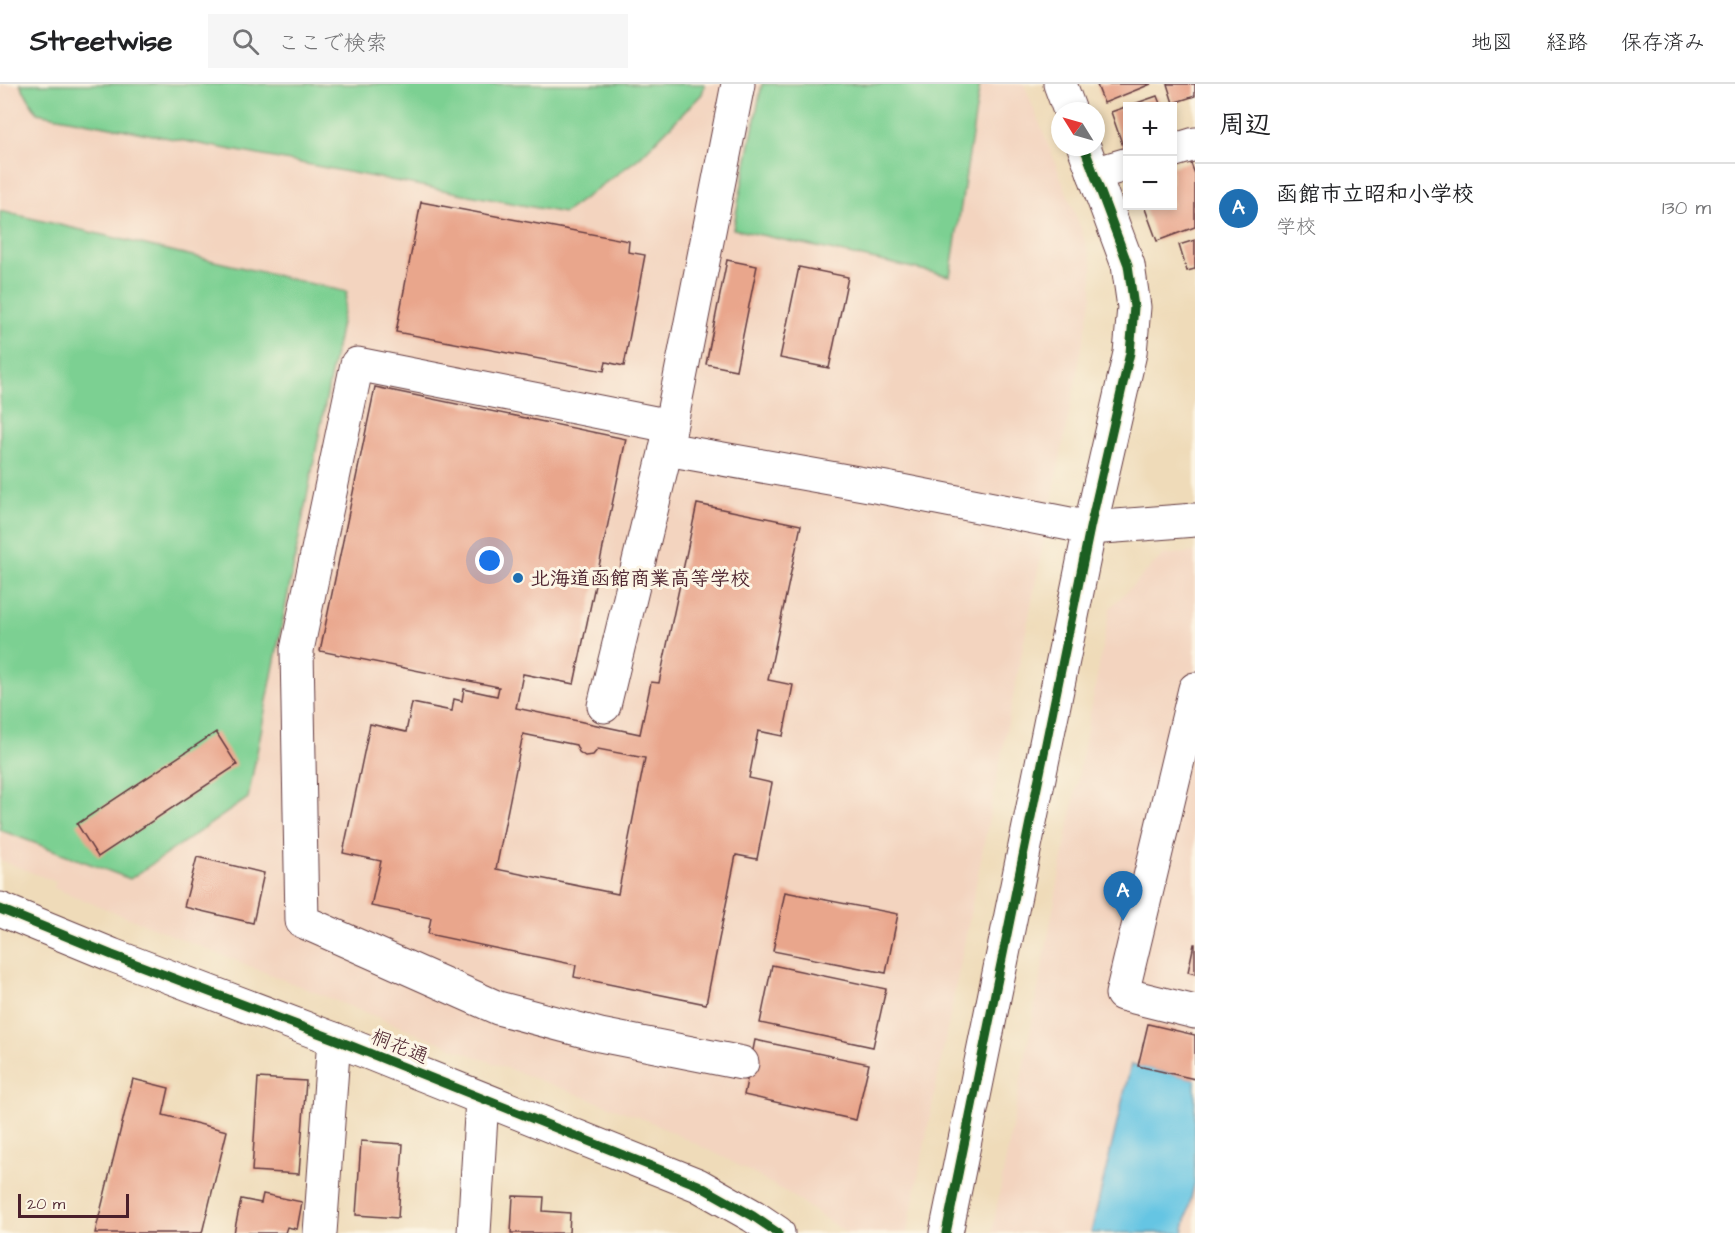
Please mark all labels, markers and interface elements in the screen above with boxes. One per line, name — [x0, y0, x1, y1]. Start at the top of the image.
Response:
search box — [208, 14, 628, 68]
text: Streetwise — [30, 22, 172, 61]
icon: search — [229, 25, 262, 58]
text: ここで検索 — [277, 28, 387, 59]
text: 地図 — [1471, 28, 1513, 57]
text: 経路 — [1546, 28, 1588, 57]
text: 保存済み — [1621, 28, 1705, 57]
north arrow — [1051, 102, 1105, 156]
map controls — [1123, 102, 1177, 210]
button: + — [1123, 102, 1177, 156]
text: 周辺 — [1219, 107, 1271, 143]
button: − — [1123, 156, 1177, 210]
text: 函館市立昭和小学校 — [1276, 179, 1474, 210]
text: A — [1232, 194, 1245, 222]
text: 130 m — [1662, 194, 1711, 222]
text: 学校 — [1276, 213, 1316, 241]
your location — [475, 546, 504, 575]
place label: 北海道函館商業高等学校 — [530, 565, 750, 593]
marker: 北海道函館商業高等学校 — [511, 571, 525, 585]
pin: A — [1104, 872, 1142, 921]
street label: 桐花通 — [367, 1023, 433, 1071]
scale bar — [18, 1191, 129, 1218]
text: 20 m — [27, 1193, 65, 1215]

